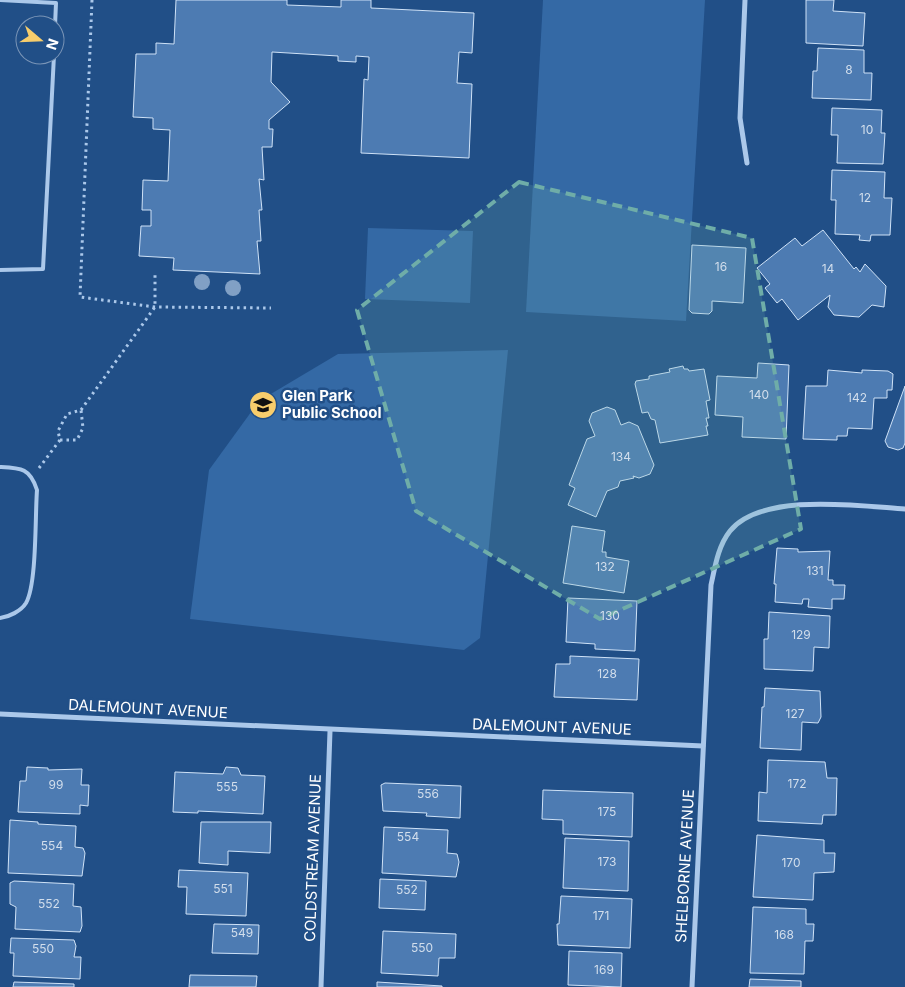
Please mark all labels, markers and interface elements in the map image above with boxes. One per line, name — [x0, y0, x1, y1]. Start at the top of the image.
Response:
north arrow — [15, 15, 65, 65]
text: N — [43, 37, 63, 52]
house number: 8 — [845, 62, 853, 77]
house number: 10 — [861, 122, 873, 137]
house number: 12 — [859, 190, 871, 205]
house number: 16 — [715, 259, 727, 274]
house number: 14 — [822, 261, 835, 276]
place label: Glen Park Public School — [282, 386, 381, 422]
house number: 140 — [749, 387, 769, 402]
school or university icon: Glen Park Public School — [248, 390, 278, 420]
house number: 142 — [847, 390, 867, 405]
house number: 134 — [611, 449, 631, 464]
house number: 132 — [595, 559, 615, 574]
house number: 131 — [806, 563, 824, 578]
house number: 130 — [600, 608, 620, 623]
house number: 129 — [791, 627, 811, 642]
house number: 128 — [597, 666, 617, 681]
street label: DALEMOUNT AVENUE — [68, 695, 228, 722]
house number: 127 — [786, 706, 805, 721]
street label: DALEMOUNT AVENUE — [472, 714, 632, 739]
street label: COLDSTREAM AVENUE — [300, 774, 325, 942]
house number: 172 — [788, 776, 807, 791]
house number: 99 — [49, 777, 63, 792]
house number: 555 — [216, 779, 238, 794]
house number: 556 — [417, 786, 439, 801]
street label: SHELBORNE AVENUE — [671, 789, 698, 943]
house number: 175 — [598, 804, 616, 819]
house number: 554 — [397, 829, 419, 844]
house number: 554 — [41, 838, 63, 853]
house number: 173 — [598, 854, 616, 869]
house number: 170 — [781, 855, 801, 870]
house number: 551 — [213, 881, 233, 896]
house number: 552 — [396, 882, 418, 897]
house number: 552 — [38, 896, 60, 911]
house number: 171 — [593, 908, 609, 923]
house number: 549 — [231, 925, 253, 940]
house number: 168 — [774, 927, 794, 942]
house number: 550 — [411, 940, 433, 955]
house number: 550 — [32, 941, 54, 956]
house number: 169 — [594, 962, 614, 977]

